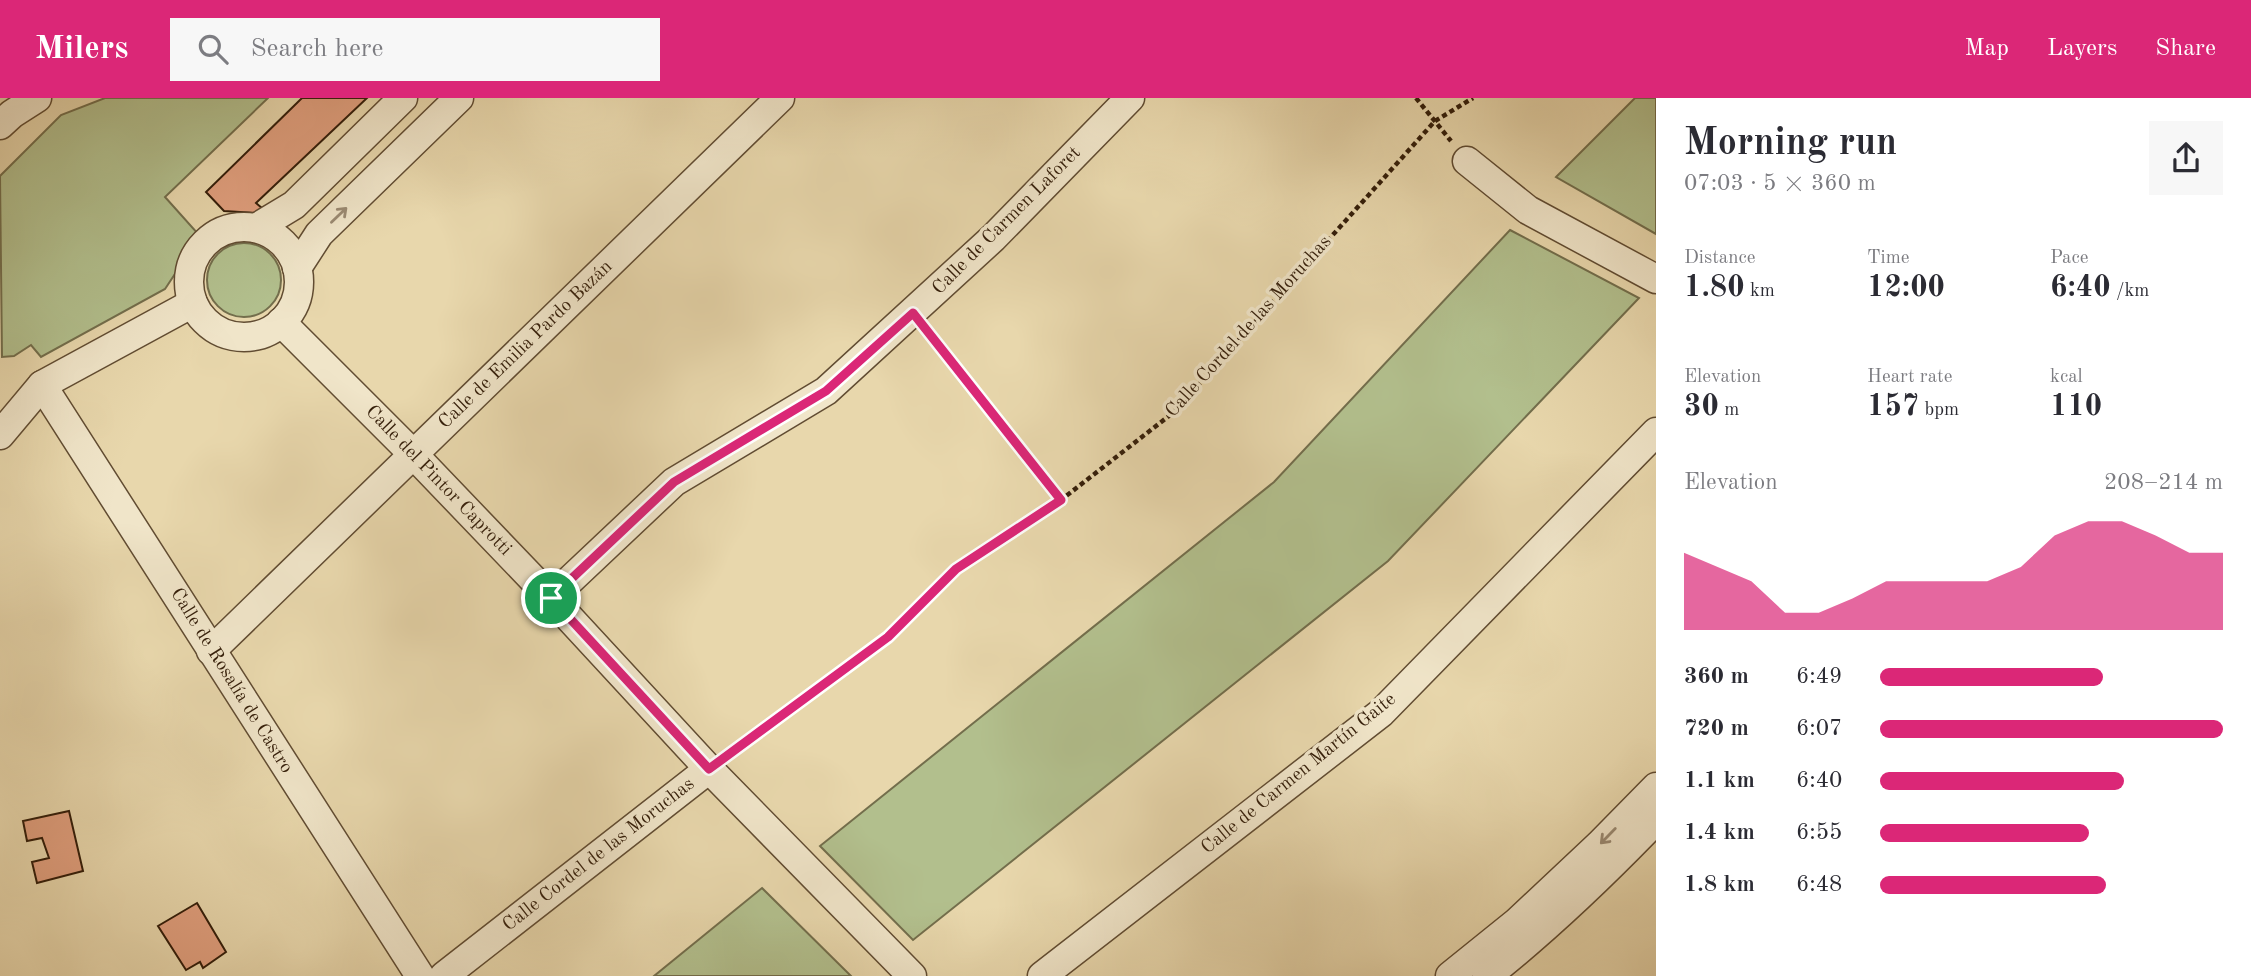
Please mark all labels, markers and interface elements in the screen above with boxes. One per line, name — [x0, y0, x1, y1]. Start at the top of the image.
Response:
search box — [170, 18, 660, 81]
icon: search — [194, 30, 232, 68]
text: Milers — [35, 33, 128, 66]
text: Search here — [250, 36, 383, 62]
text: Map — [1965, 37, 2009, 61]
text: Layers — [2047, 37, 2117, 61]
text: Share — [2155, 37, 2216, 61]
button: share — [2149, 121, 2223, 195]
text: Morning run — [1684, 125, 1897, 163]
street label: Calle de Carmen Laforet — [929, 143, 1085, 299]
text: 07:03 · 5 × 360 m — [1684, 172, 1876, 195]
one-way arrow — [331, 206, 348, 223]
street label: Calle Cordel de las Moruchas — [1163, 233, 1335, 421]
text: Distance — [1684, 249, 1756, 268]
text: Time — [1867, 249, 1910, 268]
text: Pace — [2050, 249, 2089, 268]
street label: Calle de Emilia Pardo Bazán — [436, 257, 616, 433]
text: 1.80 — [1684, 273, 1745, 303]
text: 12:00 — [1867, 273, 1945, 303]
text: 6:40 — [2050, 273, 2111, 303]
text: km — [1745, 282, 1775, 301]
text: /km — [2111, 282, 2149, 301]
text: Elevation — [1684, 368, 1761, 387]
text: Heart rate — [1867, 368, 1952, 387]
text: kcal — [2050, 368, 2083, 387]
text: 30 — [1684, 392, 1719, 422]
text: 157 — [1867, 392, 1919, 422]
text: 110 — [2050, 392, 2102, 422]
text: m — [1719, 401, 1739, 420]
text: bpm — [1919, 401, 1959, 420]
street label: Calle del Pintor Caprotti — [361, 402, 515, 560]
text: Elevation — [1684, 471, 1778, 494]
text: 208–214 m — [2104, 471, 2223, 494]
pin — [521, 568, 581, 628]
icon: arrive — [532, 579, 570, 617]
street label: Calle de Rosalía de Castro — [166, 585, 296, 777]
text: 360 m — [1684, 665, 1749, 688]
text: 6:49 — [1796, 665, 1842, 688]
street label: Calle de Carmen Martín Gaite — [1198, 690, 1400, 858]
text: 720 m — [1684, 717, 1749, 740]
text: 6:07 — [1796, 717, 1842, 740]
text: 1.1 km — [1684, 769, 1755, 792]
text: 6:40 — [1796, 769, 1842, 792]
street label: Calle Cordel de las Moruchas — [500, 775, 698, 935]
text: 1.4 km — [1684, 821, 1755, 844]
text: 6:55 — [1796, 821, 1842, 844]
one-way arrow — [1600, 827, 1617, 844]
text: 1.8 km — [1684, 873, 1755, 896]
text: 6:48 — [1796, 873, 1842, 896]

